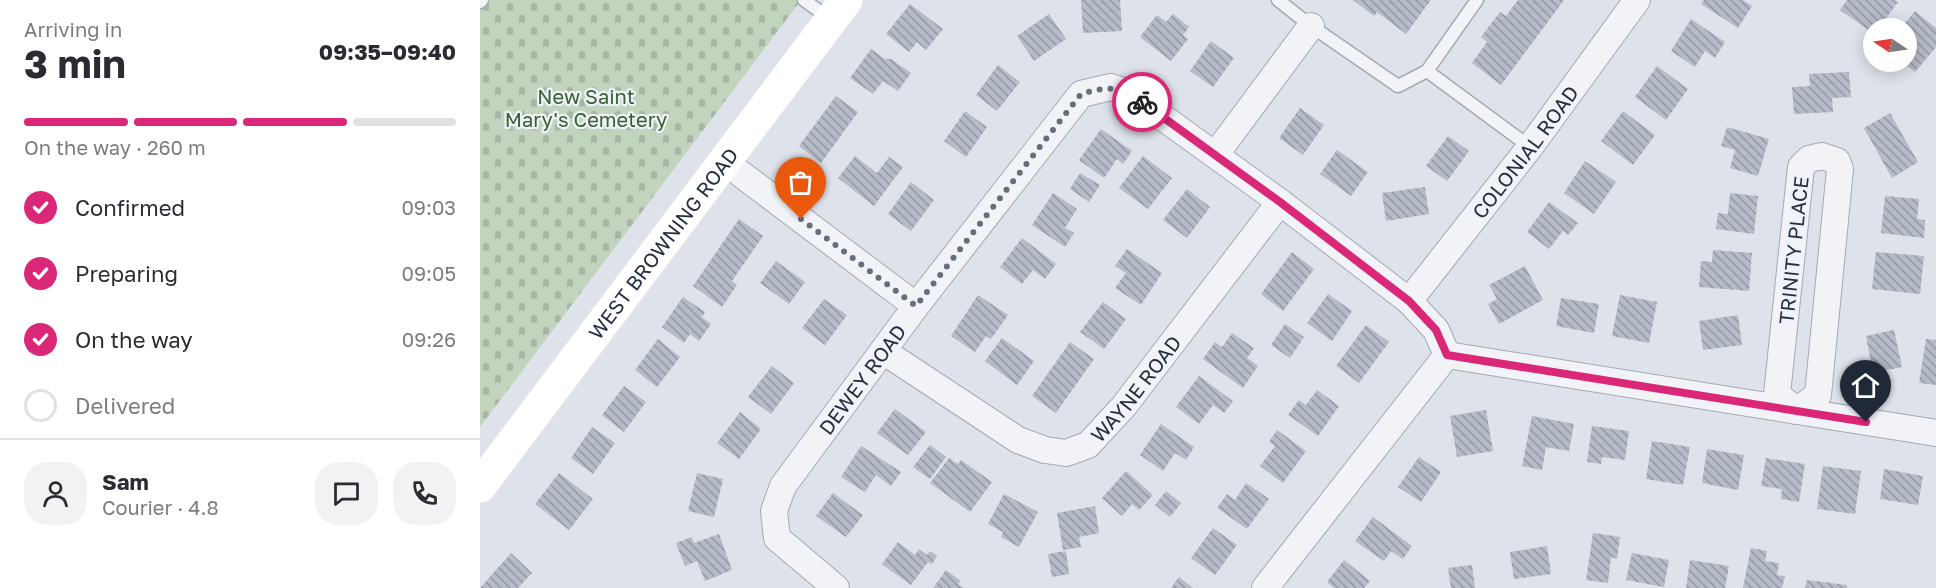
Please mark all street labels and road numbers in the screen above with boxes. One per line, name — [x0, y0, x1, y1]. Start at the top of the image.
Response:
street label: COLONIAL ROAD — [1467, 81, 1583, 223]
street label: WEST BROWNING ROAD — [583, 143, 743, 344]
street label: TRINITY PLACE — [1773, 175, 1813, 325]
street label: DEWEY ROAD — [813, 319, 911, 439]
street label: WAYNE ROAD — [1085, 331, 1186, 447]

